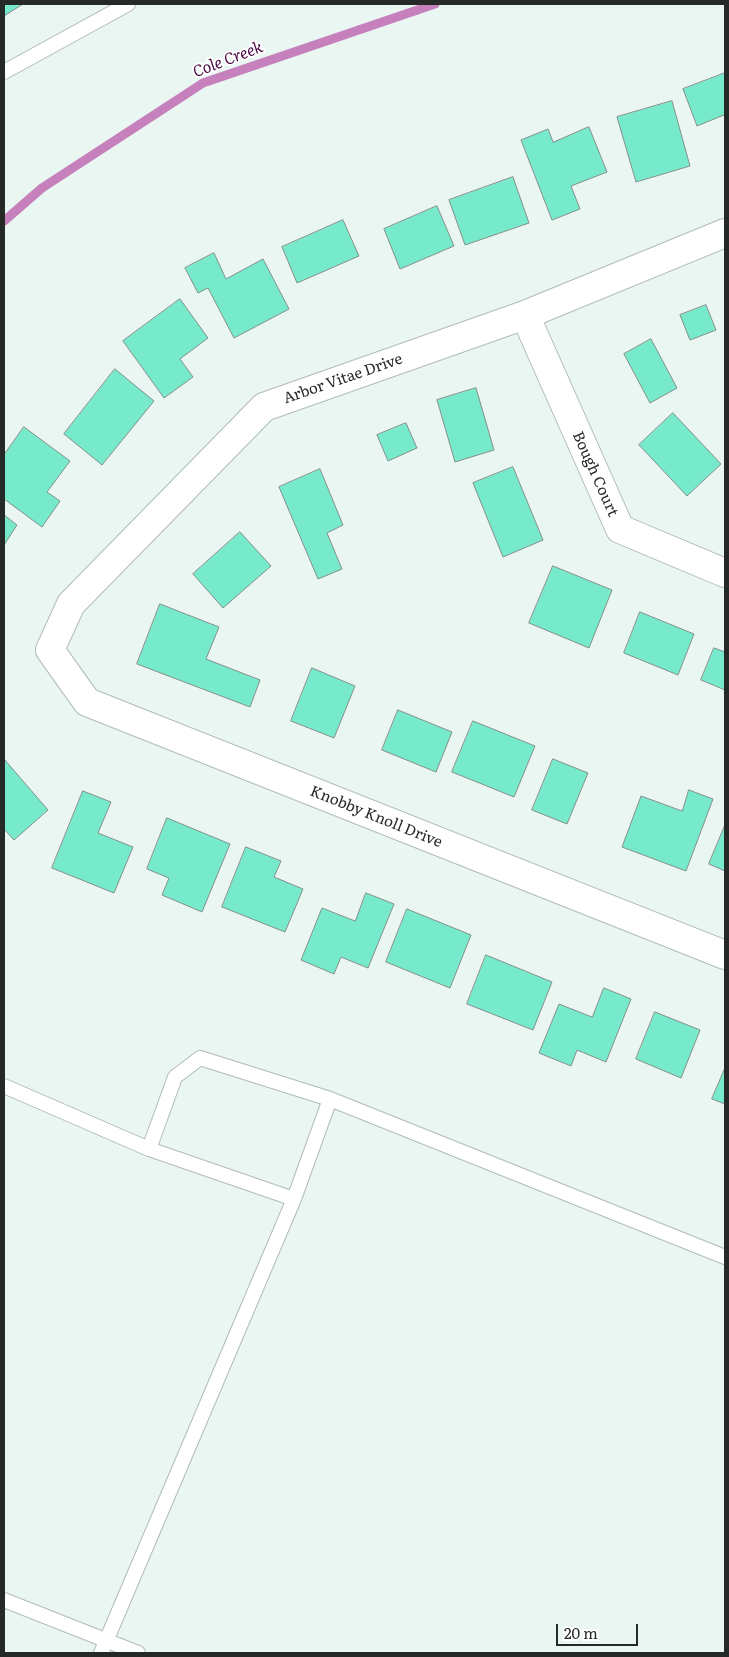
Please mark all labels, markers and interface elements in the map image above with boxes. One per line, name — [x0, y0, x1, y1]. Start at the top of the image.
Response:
water label: Cole Creek — [190, 38, 266, 82]
street label: Arbor Vitae Drive — [281, 350, 405, 408]
street label: Bough Court — [568, 429, 622, 519]
street label: Knobby Knoll Drive — [307, 782, 445, 852]
scale bar — [559, 1614, 642, 1646]
text: 20 m — [564, 1621, 598, 1644]

